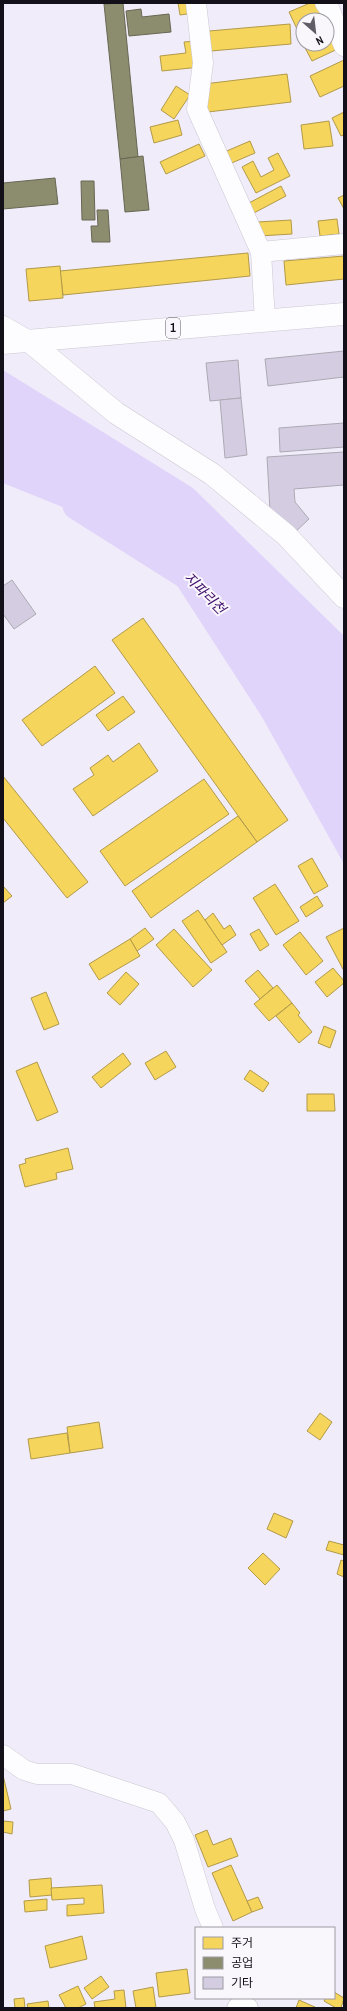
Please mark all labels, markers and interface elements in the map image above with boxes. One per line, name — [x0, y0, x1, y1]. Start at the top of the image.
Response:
north arrow — [295, 12, 335, 52]
text: N — [314, 33, 326, 49]
road number: 1 — [166, 318, 180, 338]
water label: 지파리천 — [180, 568, 230, 618]
legend — [195, 1927, 335, 1999]
text: 주거 — [231, 1935, 253, 1951]
text: 공업 — [231, 1955, 253, 1971]
text: 기타 — [231, 1975, 253, 1991]

